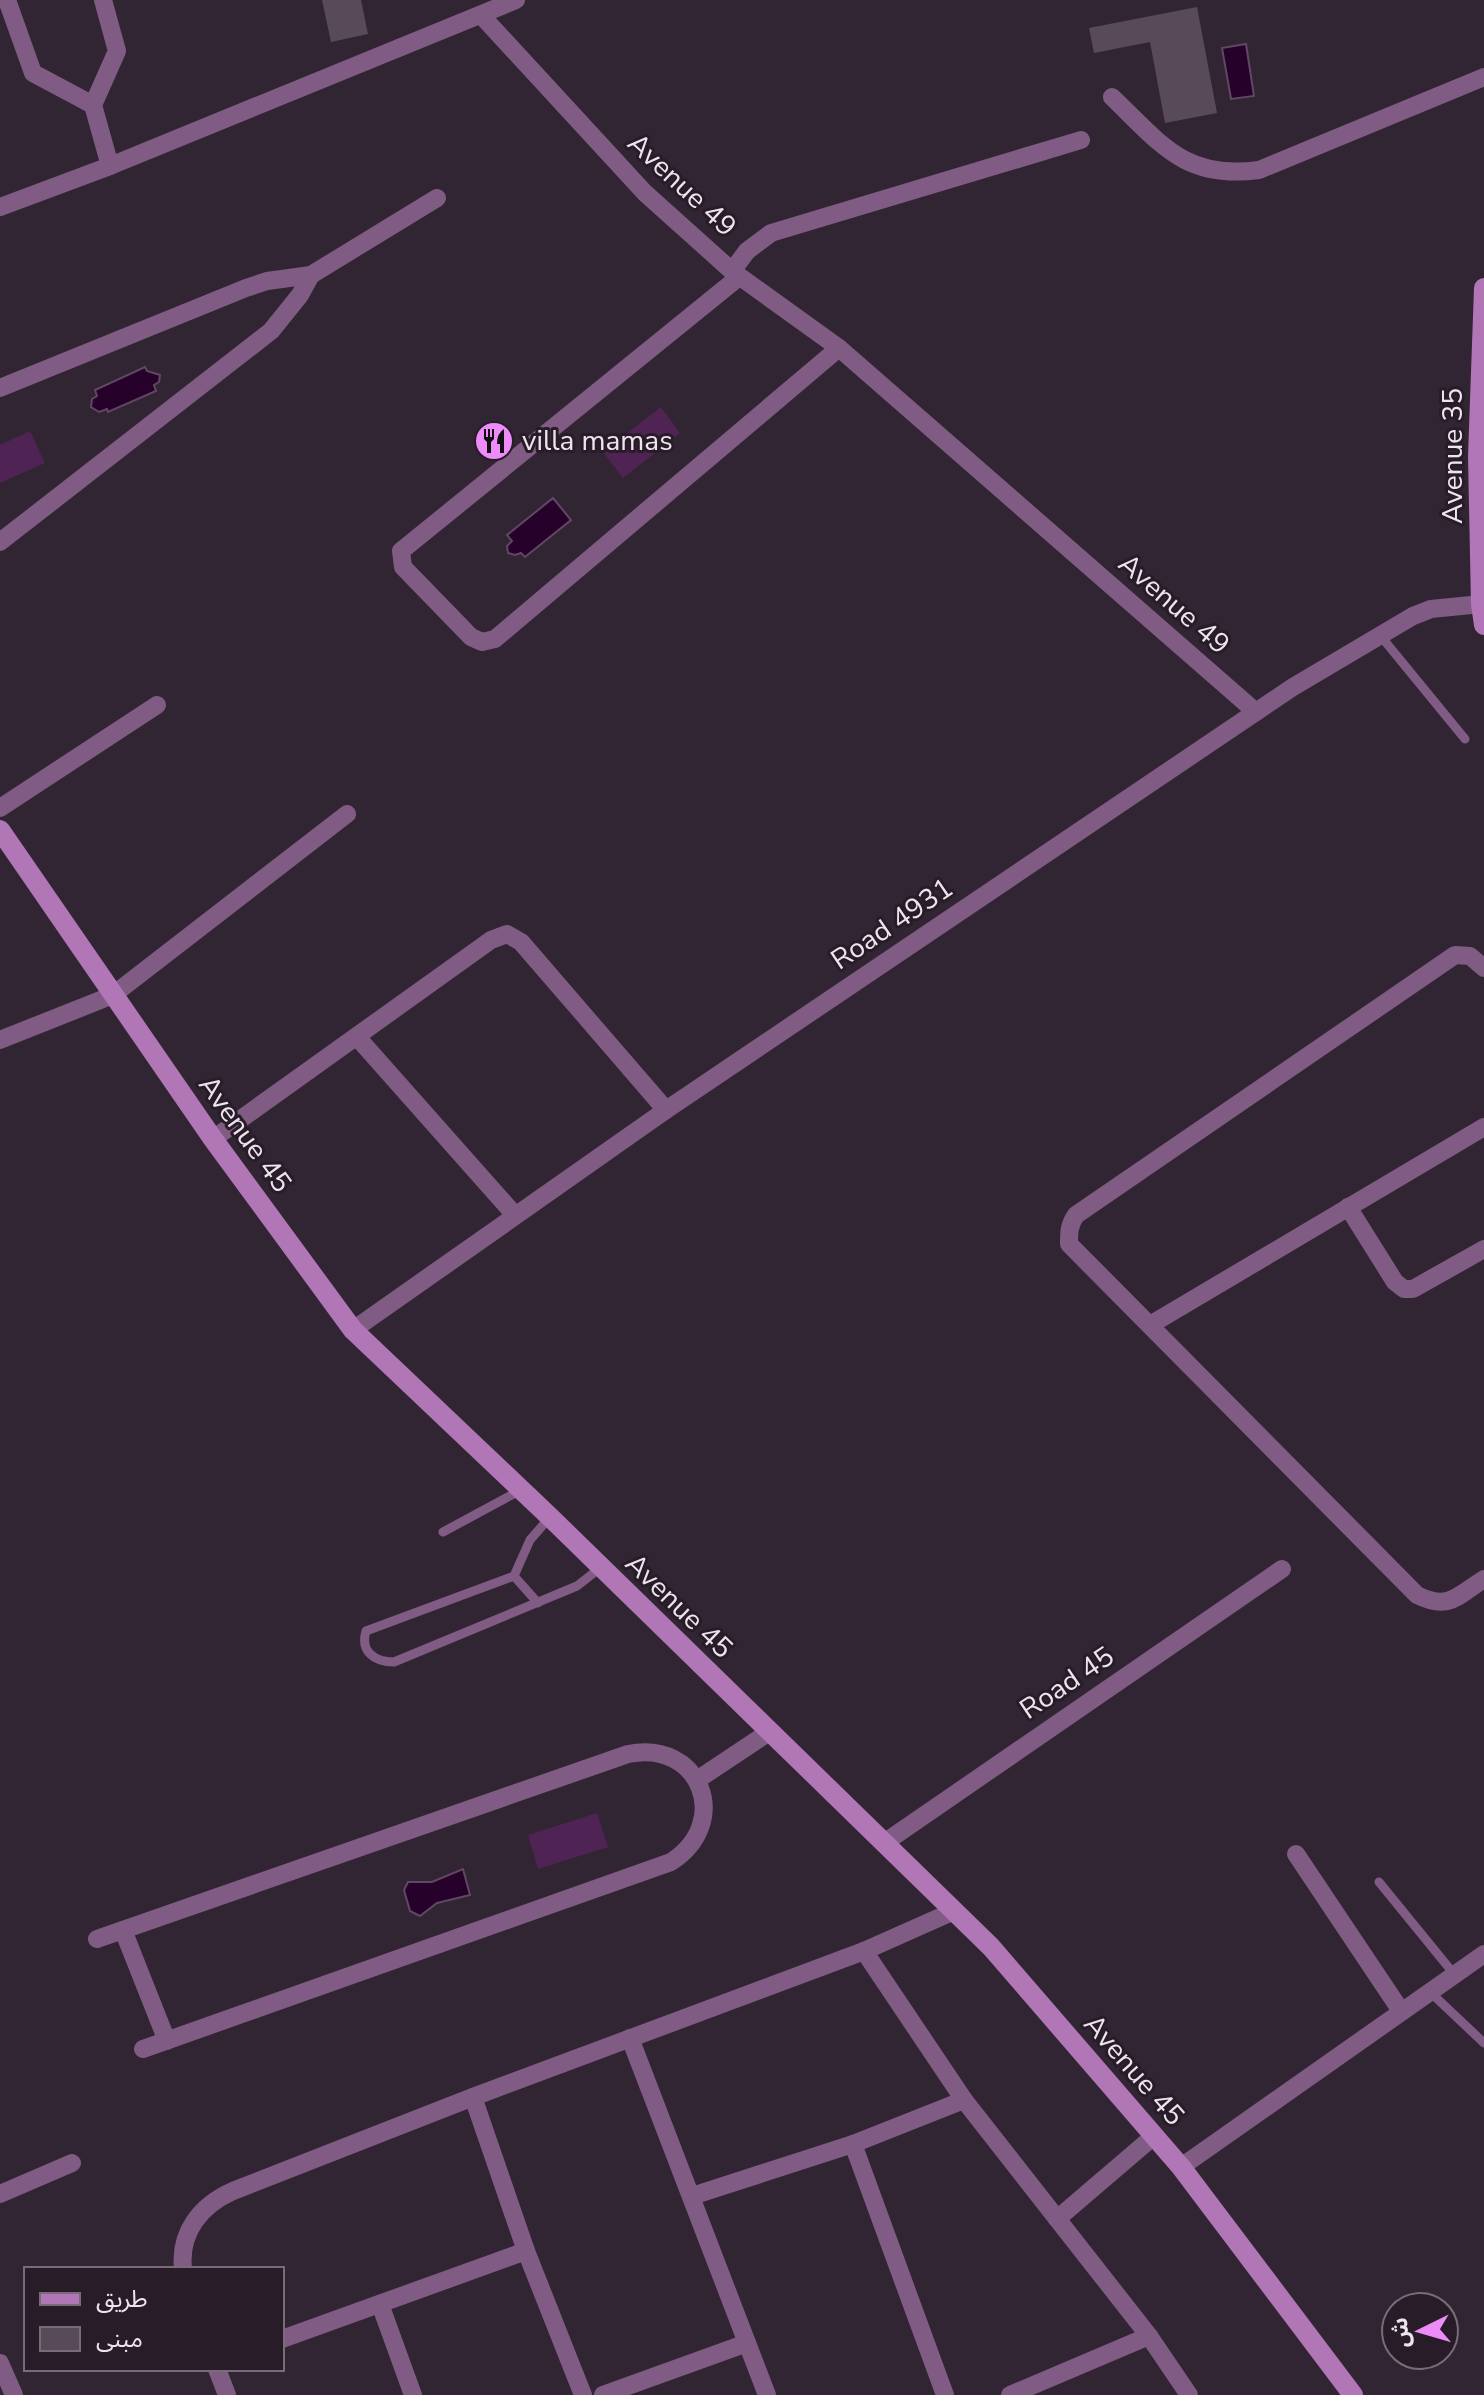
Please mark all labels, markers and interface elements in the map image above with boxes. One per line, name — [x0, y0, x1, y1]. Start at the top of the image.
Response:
street label: Avenue 49 — [619, 125, 745, 245]
street label: Avenue 35 — [1434, 388, 1472, 524]
restaurant icon: villa mamas — [473, 420, 515, 462]
place label: villa mamas — [522, 422, 673, 460]
street label: Avenue 49 — [1110, 545, 1238, 663]
street label: Road 4931 — [824, 869, 960, 979]
street label: Avenue 45 — [190, 1068, 300, 1200]
street label: Avenue 45 — [617, 1545, 741, 1667]
street label: Road 45 — [1012, 1638, 1122, 1728]
street label: Avenue 45 — [1075, 2006, 1193, 2134]
legend — [24, 2267, 284, 2371]
text: طريق — [96, 2283, 148, 2315]
north arrow — [1380, 2291, 1460, 2371]
text: ش — [1385, 2316, 1417, 2349]
text: مبنى — [96, 2323, 143, 2355]

